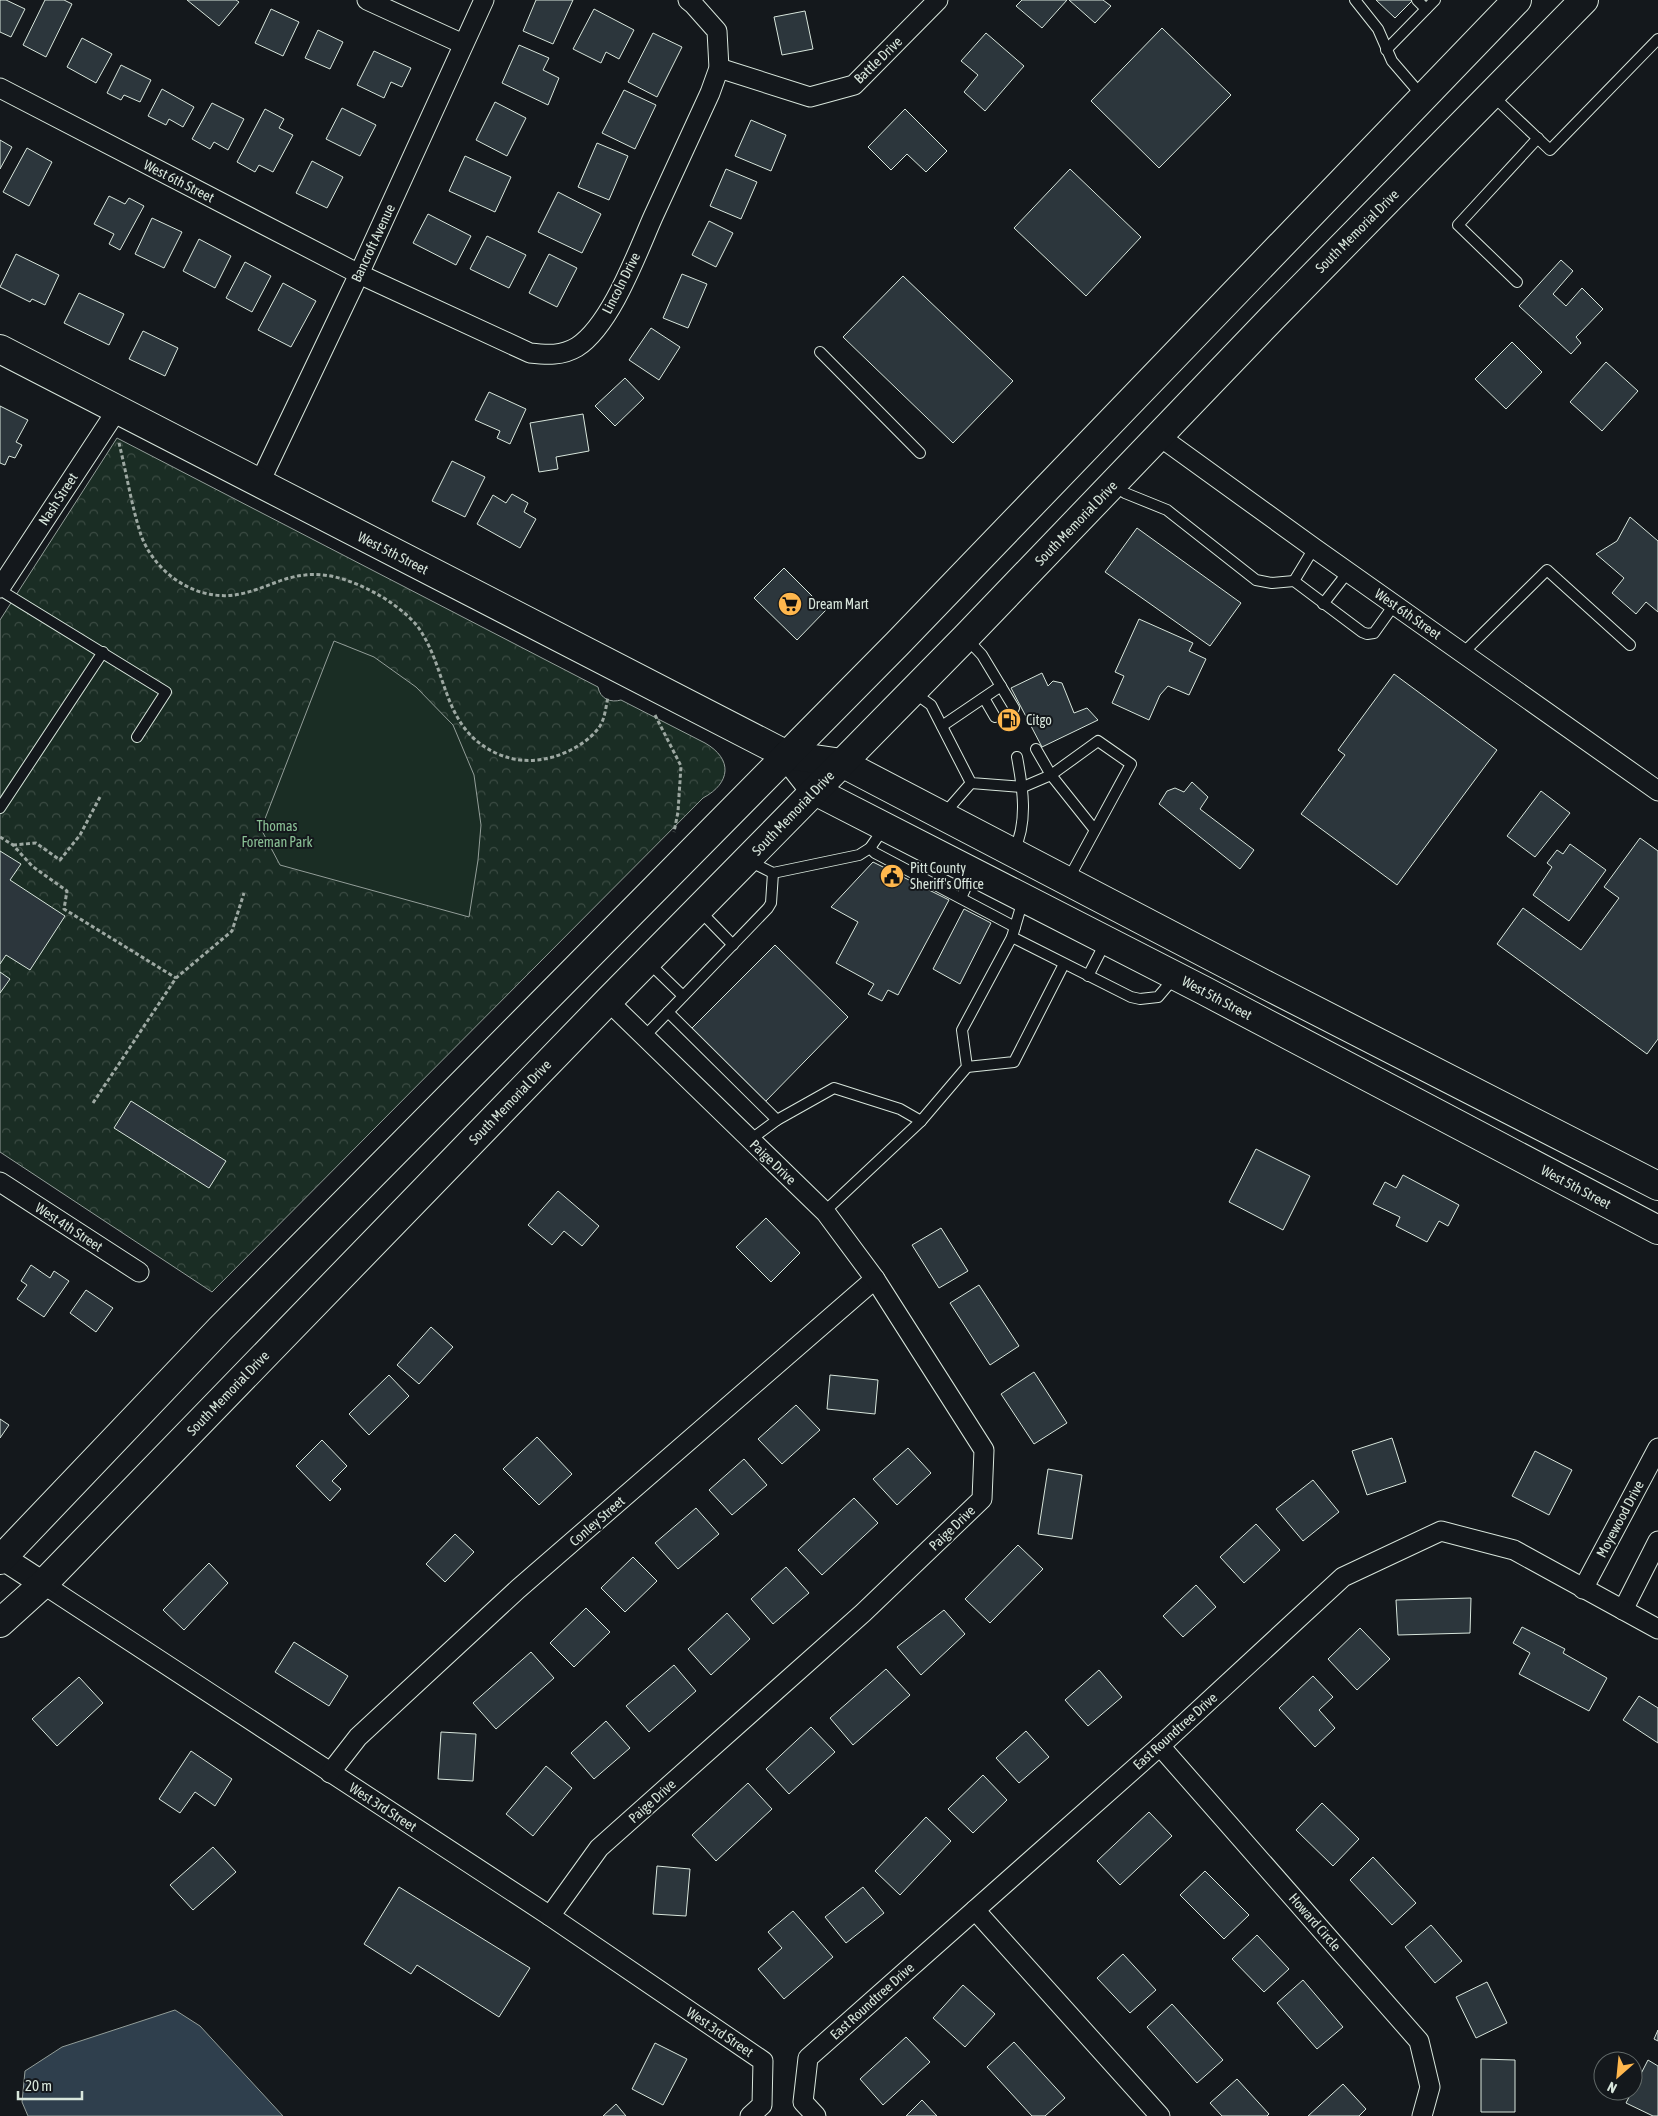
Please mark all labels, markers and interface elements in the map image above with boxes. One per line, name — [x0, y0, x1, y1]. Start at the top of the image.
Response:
street label: Battle Drive — [851, 33, 905, 87]
street label: West 6th Street — [141, 156, 217, 206]
street label: South Memorial Drive — [1312, 186, 1402, 276]
street label: Bancroft Avenue — [348, 201, 398, 285]
street label: Lincoln Drive — [599, 250, 643, 316]
street label: Nash Street — [35, 470, 81, 528]
street label: South Memorial Drive — [1032, 478, 1120, 568]
street label: West 5th Street — [355, 528, 431, 578]
street label: West 6th Street — [1372, 585, 1444, 643]
supermarket icon: Dream Mart — [777, 591, 803, 617]
place label: Dream Mart — [808, 596, 869, 612]
fuel station icon: Citgo — [996, 707, 1022, 733]
place label: Citgo — [1026, 712, 1052, 728]
street label: South Memorial Drive — [749, 768, 837, 858]
park label: Thomas Foreman Park — [241, 818, 313, 850]
place label: Pitt County Sheriff's Office — [910, 860, 984, 892]
public building icon: Pitt County Sheriff's Office — [879, 863, 905, 889]
street label: West 5th Street — [1179, 973, 1255, 1023]
street label: South Memorial Drive — [466, 1057, 554, 1147]
street label: Paige Drive — [747, 1136, 799, 1188]
street label: West 5th Street — [1538, 1162, 1614, 1212]
street label: West 4th Street — [32, 1199, 106, 1255]
street label: South Memorial Drive — [184, 1348, 272, 1438]
street label: Moyewood Drive — [1593, 1478, 1647, 1560]
street label: Conley Street — [566, 1493, 628, 1549]
street label: Paige Drive — [926, 1502, 978, 1554]
street label: East Roundtree Drive — [1130, 1689, 1220, 1773]
street label: Paige Drive — [625, 1776, 679, 1826]
street label: West 3rd Street — [346, 1779, 420, 1835]
street label: Howard Circle — [1286, 1890, 1344, 1954]
street label: East Roundtree Drive — [827, 1959, 917, 2043]
street label: West 3rd Street — [684, 2004, 756, 2060]
north arrow — [1593, 2051, 1643, 2101]
scale bar — [18, 2068, 81, 2100]
text: 20 m — [25, 2077, 52, 2094]
text: N — [1605, 2079, 1619, 2097]

